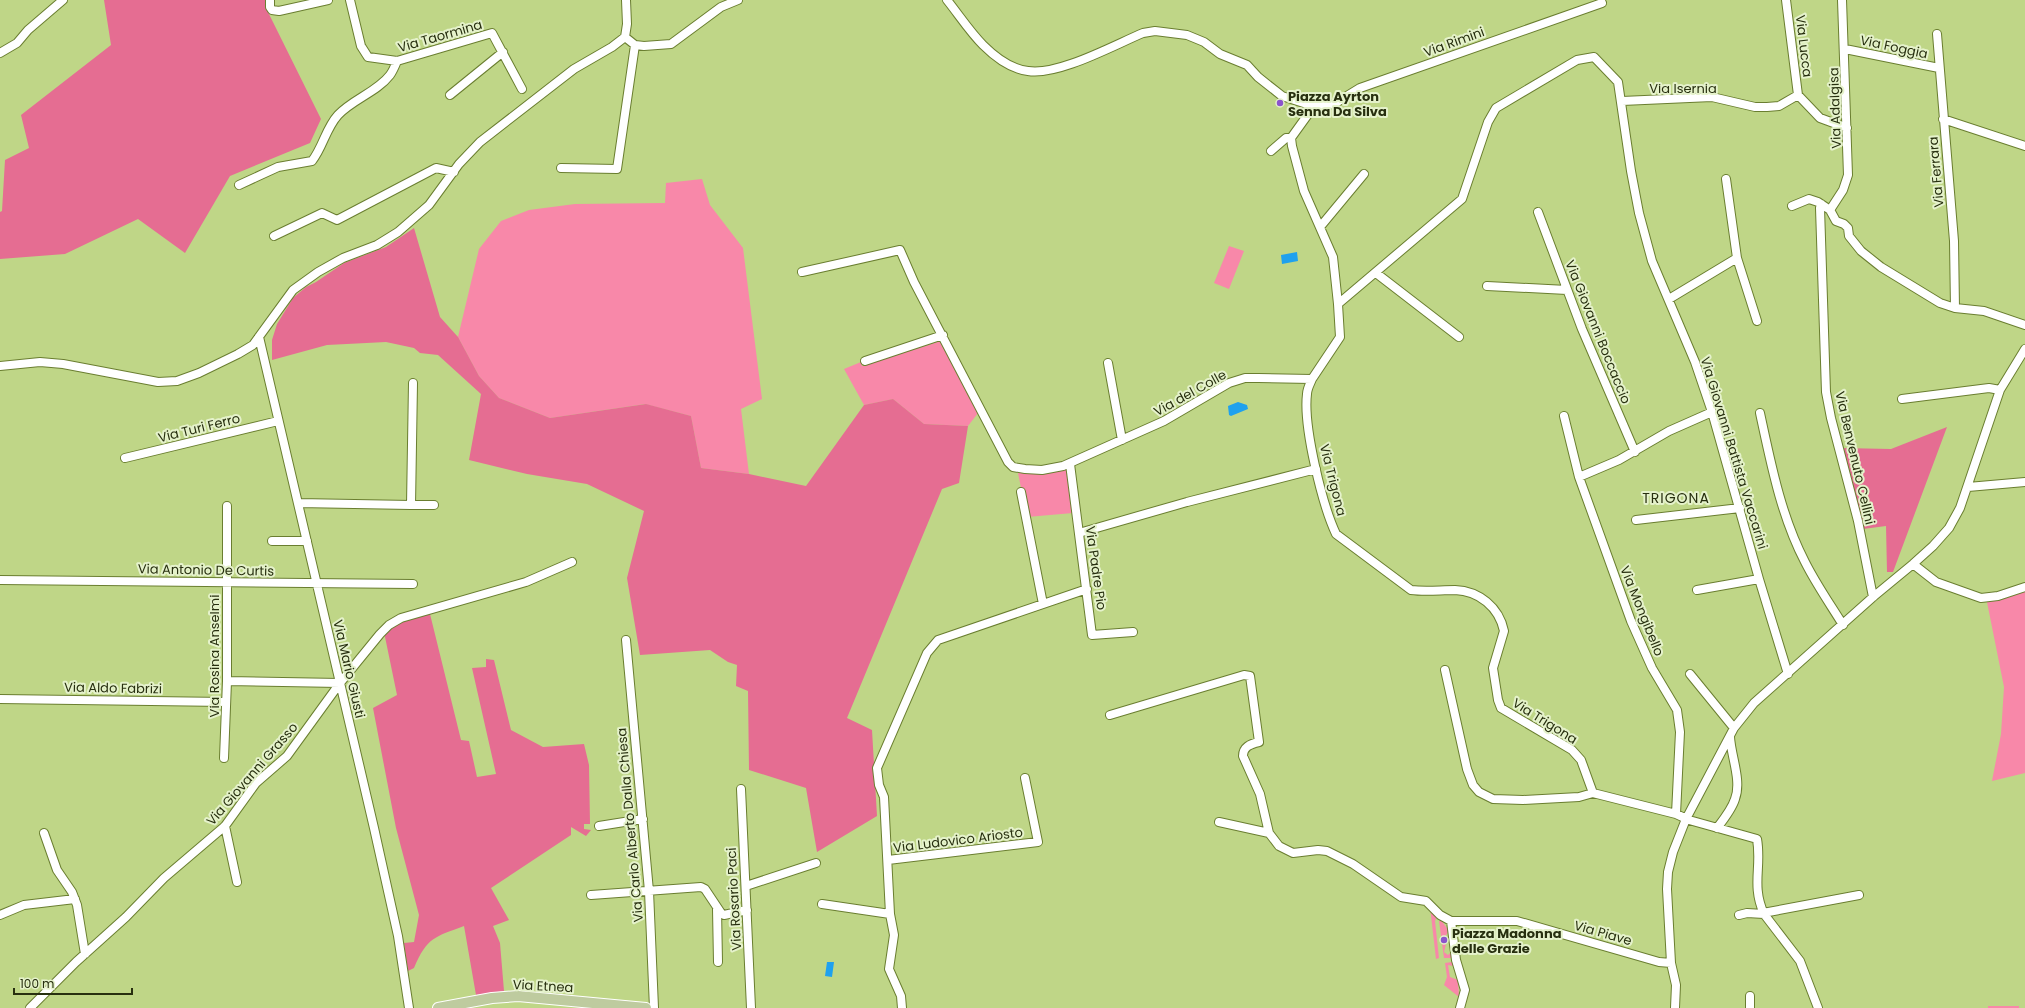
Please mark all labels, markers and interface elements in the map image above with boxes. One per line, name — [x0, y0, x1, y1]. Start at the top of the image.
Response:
street label: Via Lucca — [1791, 14, 1817, 78]
street label: Via Taormina — [396, 15, 484, 57]
street label: Via Rimini — [1421, 22, 1487, 62]
street label: Via Foggia — [1858, 31, 1930, 63]
street label: Via Adalgisa — [1824, 67, 1846, 149]
street label: Via Isernia — [1649, 79, 1717, 98]
place label: Piazza Ayrton Senna Da Silva — [1288, 87, 1387, 121]
marker: Piazza Ayrton Senna Da Silva — [1275, 98, 1285, 108]
street label: Via Ferrara — [1923, 136, 1949, 208]
street label: Via Giovanni Boccaccio — [1560, 257, 1636, 407]
street label: Via Giovanni Battista Vaccarini — [1696, 355, 1772, 551]
street label: Via del Colle — [1150, 365, 1230, 421]
street label: Via Benvenuto Cellini — [1830, 389, 1880, 527]
street label: Via Turi Ferro — [156, 409, 242, 447]
street label: Via Trigona — [1315, 442, 1351, 518]
district label: TRIGONA — [1642, 488, 1710, 508]
street label: Via Padre Pio — [1081, 525, 1111, 611]
street label: Via Antonio De Curtis — [138, 559, 275, 581]
street label: Via Mongibello — [1615, 563, 1669, 659]
street label: Via Rosina Anselmi — [205, 595, 224, 717]
street label: Via Mario Giusti — [328, 618, 370, 720]
street label: Via Aldo Fabrizi — [64, 678, 162, 698]
street label: Via Trigona — [1509, 693, 1581, 749]
street label: Via Giovanni Grasso — [202, 718, 302, 830]
street label: Via Carlo Alberto Dalla Chiesa — [612, 727, 648, 923]
street label: Via Ludovico Ariosto — [892, 823, 1024, 857]
street label: Via Rosario Paci — [722, 847, 746, 951]
street label: Via Piave — [1572, 916, 1634, 950]
place label: Piazza Madonna delle Grazie — [1452, 924, 1562, 958]
marker: Piazza Madonna delle Grazie — [1439, 935, 1449, 945]
scale bar — [14, 970, 132, 996]
text: 100 m — [20, 975, 54, 992]
street label: Via Etnea — [512, 975, 574, 997]

